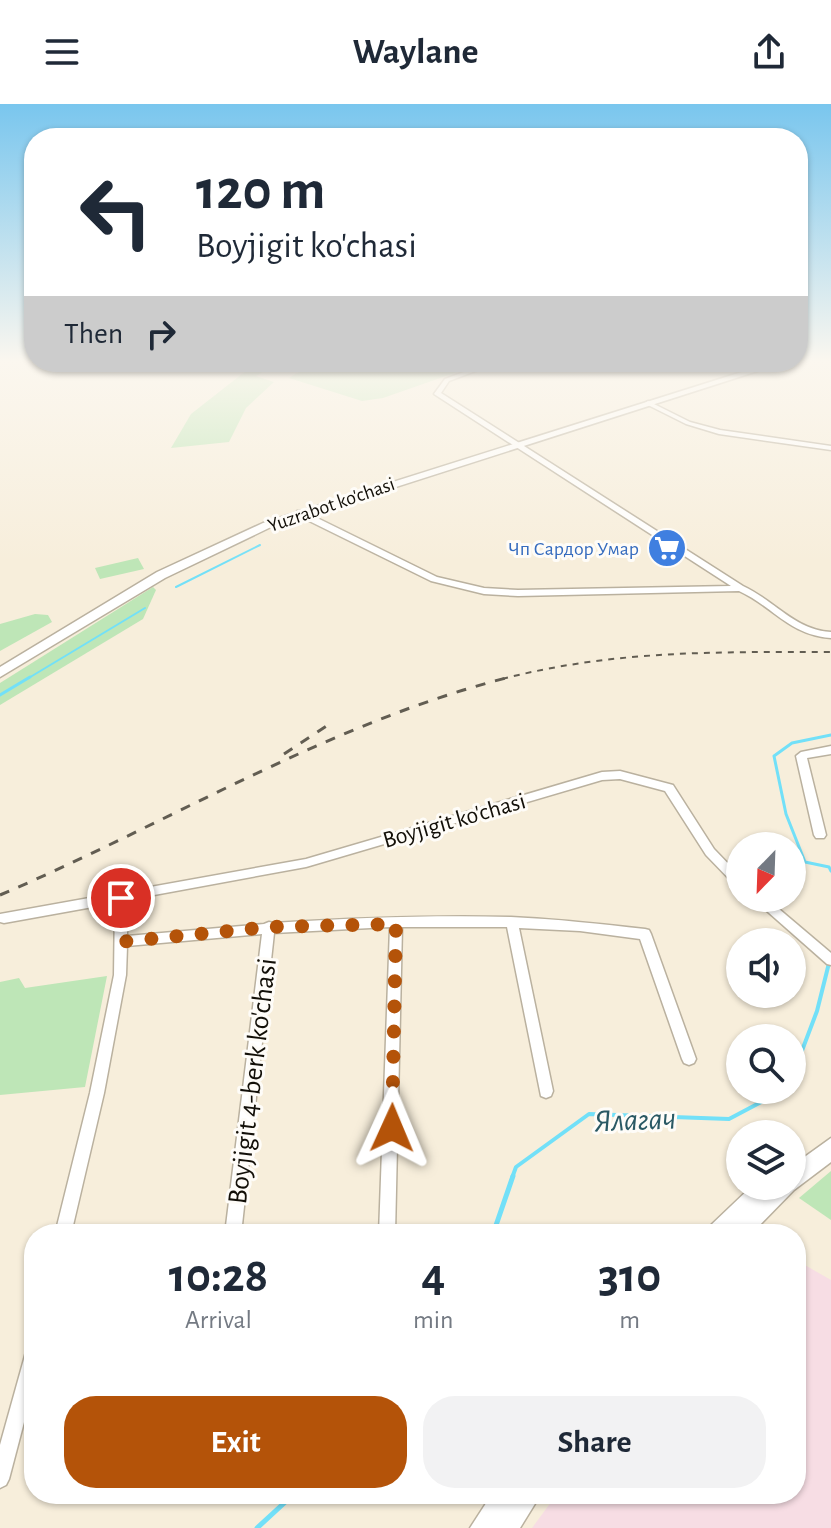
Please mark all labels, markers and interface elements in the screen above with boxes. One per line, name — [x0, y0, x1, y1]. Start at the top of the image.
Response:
icon: menu — [40, 30, 84, 74]
icon: share — [747, 30, 791, 74]
text: Waylane — [352, 34, 479, 70]
icon: left — [64, 160, 168, 264]
text: 120 m — [196, 163, 325, 219]
text: Boyjigit ko'chasi — [196, 228, 417, 264]
icon: right — [139, 312, 183, 356]
text: Then — [64, 319, 123, 349]
street label: Yuzrabot ko'chasi — [265, 474, 397, 536]
supermarket icon: Чп Сардор Умар — [646, 527, 688, 569]
place label: Чп Сардор Умар — [508, 539, 639, 559]
street label: Boyjigit ko'chasi — [380, 789, 528, 853]
north arrow — [726, 832, 806, 912]
map controls — [726, 832, 806, 1200]
pin — [87, 864, 155, 932]
icon: arrive — [99, 876, 143, 920]
button: sound — [726, 928, 806, 1008]
street label: Boyjigit 4-berk ko'chasi — [224, 957, 282, 1206]
button: search — [726, 1024, 806, 1104]
position arrow — [350, 1086, 434, 1170]
water label: Ялагач — [594, 1103, 676, 1137]
button: layers — [726, 1120, 806, 1200]
text: 10:28 — [169, 1253, 268, 1301]
text: 4 — [421, 1253, 445, 1301]
text: 310 — [598, 1253, 661, 1301]
text: Arrival — [185, 1307, 252, 1333]
text: min — [413, 1307, 454, 1333]
text: m — [619, 1307, 640, 1333]
button: Exit — [64, 1396, 407, 1488]
button: Share — [423, 1396, 766, 1488]

